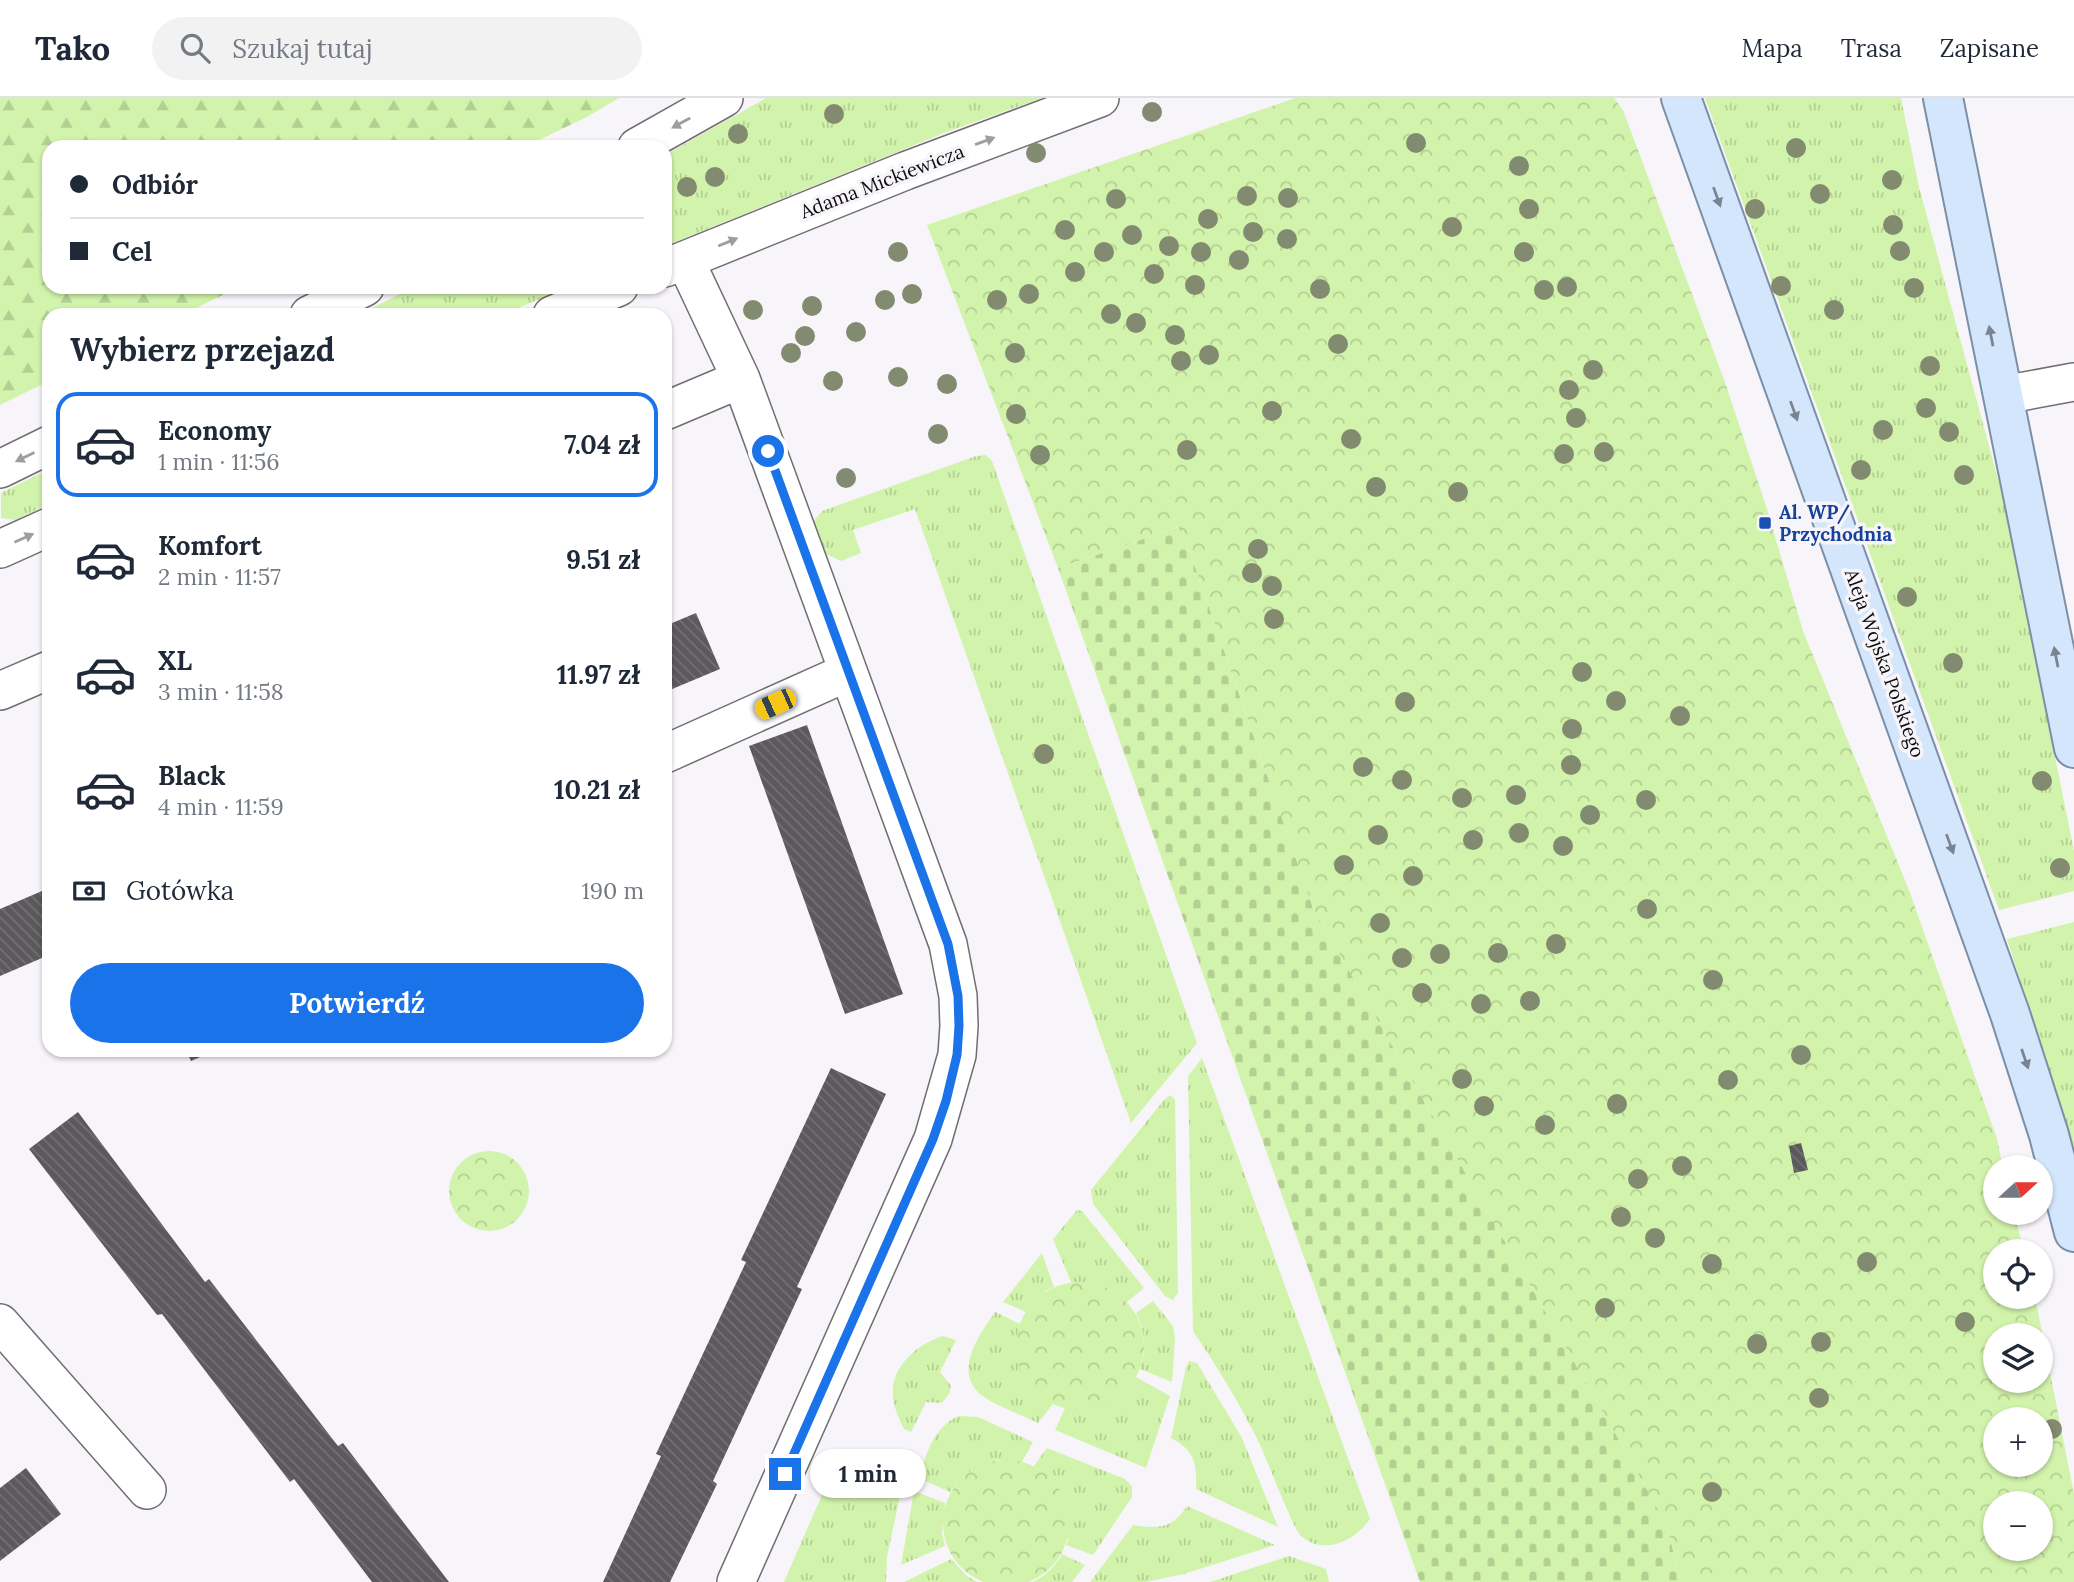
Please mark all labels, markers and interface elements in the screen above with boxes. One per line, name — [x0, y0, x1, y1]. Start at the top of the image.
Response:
search box — [152, 17, 642, 80]
text: Tako — [35, 27, 110, 69]
icon: search — [176, 29, 214, 67]
text: Szukaj tutaj — [232, 32, 373, 65]
text: Mapa — [1742, 33, 1803, 64]
text: Trasa — [1841, 33, 1902, 64]
text: Zapisane — [1940, 33, 2039, 64]
one-way arrow — [671, 117, 690, 129]
one-way arrow — [975, 135, 996, 146]
street label: Adama Mickiewicza — [796, 139, 968, 224]
text: Odbiór — [112, 168, 198, 201]
one-way arrow — [1712, 186, 1723, 207]
text: Cel — [112, 235, 152, 268]
one-way arrow — [718, 236, 738, 248]
one-way arrow — [1985, 325, 1996, 347]
text: Wybierz przejazd — [70, 329, 335, 370]
one-way arrow — [1789, 400, 1800, 421]
icon: car — [74, 413, 137, 476]
text: Economy — [158, 414, 271, 447]
text: 7.04 zł — [564, 428, 640, 461]
route start — [752, 435, 784, 467]
text: 1 min · 11:56 — [158, 447, 280, 476]
one-way arrow — [14, 450, 34, 462]
place label: Al. WP/ Przychodnia — [1779, 500, 1892, 546]
marker: Al. WP/ Przychodnia — [1757, 515, 1773, 531]
icon: car — [74, 528, 137, 591]
text: Komfort — [158, 529, 262, 562]
one-way arrow — [14, 532, 35, 543]
text: 9.51 zł — [566, 543, 640, 576]
text: 2 min · 11:57 — [158, 562, 281, 591]
street label: Aleja Wojska Polskiego — [1839, 564, 1930, 761]
icon: car — [74, 643, 137, 706]
text: XL — [158, 644, 192, 677]
one-way arrow — [2050, 646, 2061, 668]
text: 11.97 zł — [557, 658, 640, 691]
text: 3 min · 11:58 — [158, 677, 284, 706]
car — [752, 686, 799, 722]
icon: car — [74, 758, 137, 821]
text: Black — [158, 759, 226, 792]
text: 10.21 zł — [554, 773, 640, 806]
text: 4 min · 11:59 — [158, 792, 284, 821]
one-way arrow — [1945, 833, 1956, 854]
icon: cash — [70, 872, 108, 910]
text: Gotówka — [126, 874, 234, 907]
text: 190 m — [581, 876, 644, 905]
button: Potwierdź — [70, 963, 644, 1043]
one-way arrow — [2020, 1048, 2031, 1069]
north arrow — [1983, 1155, 2053, 1225]
map controls — [1983, 1155, 2053, 1561]
button: locate — [1983, 1239, 2053, 1309]
button: layers — [1983, 1323, 2053, 1393]
button: + — [1983, 1407, 2053, 1477]
callout: 1 min — [810, 1450, 925, 1498]
route end — [769, 1458, 801, 1490]
text: 1 min — [839, 1459, 897, 1488]
button: − — [1983, 1491, 2053, 1561]

